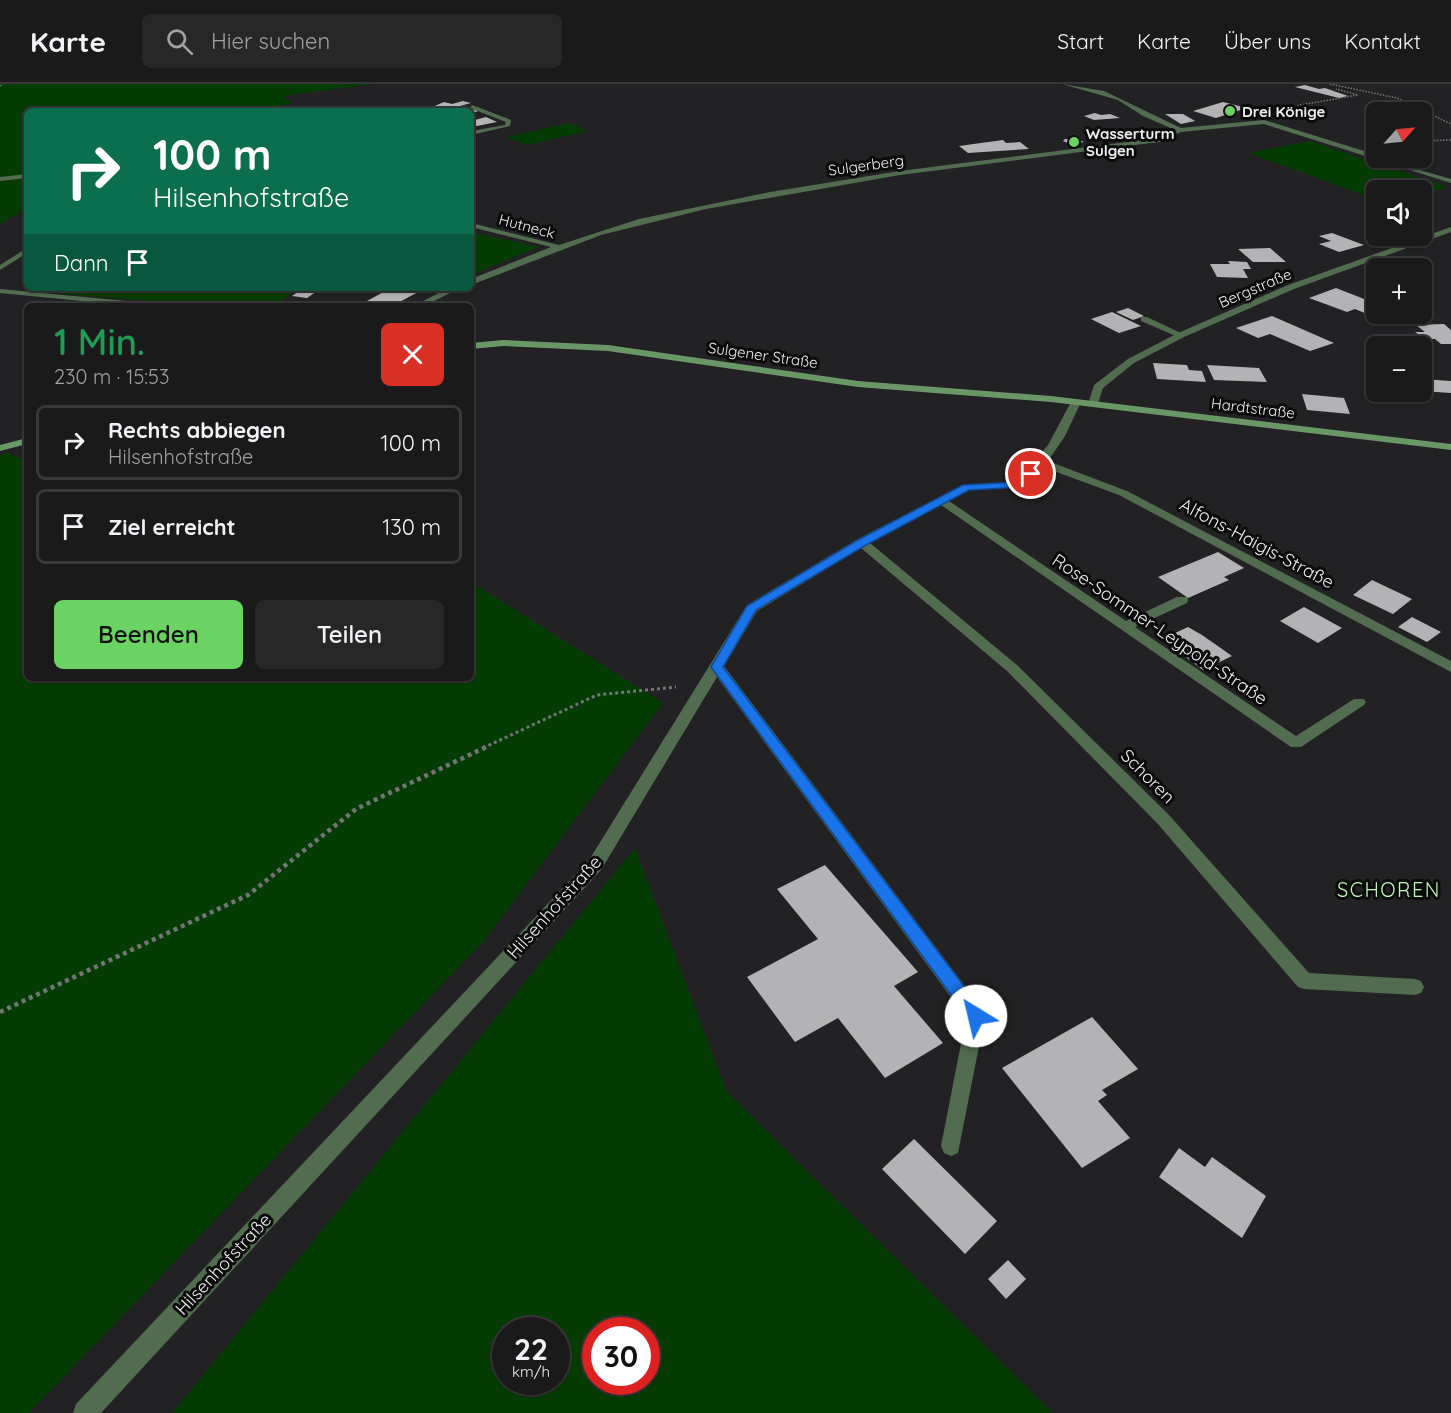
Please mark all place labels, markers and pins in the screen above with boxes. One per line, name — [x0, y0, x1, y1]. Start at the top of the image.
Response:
place label: Drei Könige — [1242, 102, 1325, 121]
marker: Drei Könige — [1223, 104, 1237, 118]
place label: Wasserturm Sulgen — [1086, 124, 1175, 160]
marker: Wasserturm Sulgen — [1067, 135, 1081, 149]
pin — [1005, 448, 1056, 499]

